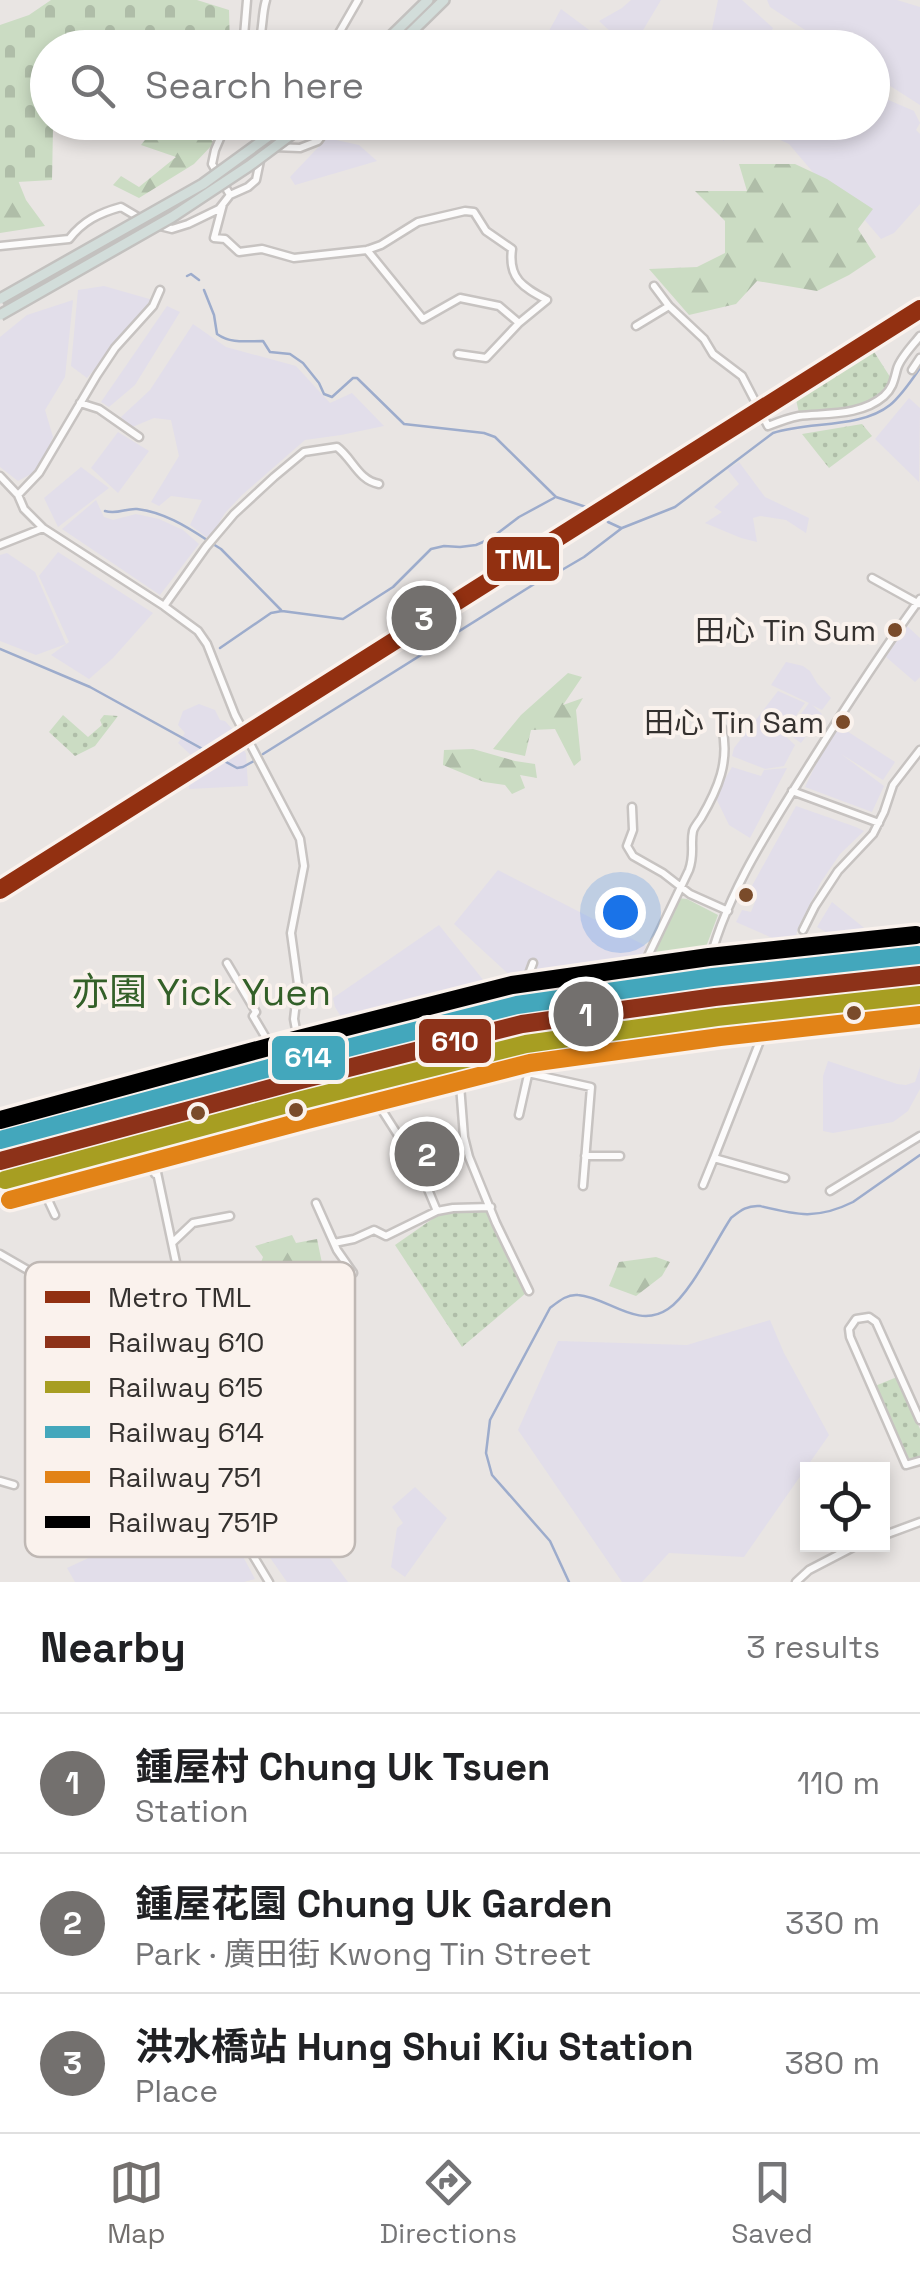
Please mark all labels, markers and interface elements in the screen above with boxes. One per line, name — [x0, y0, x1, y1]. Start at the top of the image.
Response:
search box — [30, 30, 890, 140]
icon: search — [65, 58, 120, 113]
text: Search here — [145, 61, 364, 109]
line badge: TML — [485, 535, 561, 583]
text: TML — [495, 541, 551, 577]
pin: 3 — [392, 580, 456, 656]
place label: 田心 Tin Sum — [695, 611, 876, 650]
marker: 田心 Tin Sum — [885, 620, 905, 640]
place label: 田心 Tin Sam — [644, 703, 824, 742]
marker: 田心 Tin Sam — [833, 712, 853, 732]
unlabelled marker — [736, 885, 756, 905]
your location — [595, 887, 646, 938]
district label: 亦園 Yick Yuen — [71, 968, 331, 1016]
pin: 1 — [554, 976, 618, 1052]
unlabelled marker — [844, 1003, 864, 1023]
line badge: 610 — [417, 1017, 493, 1065]
text: 610 — [431, 1023, 479, 1059]
line badge: 614 — [270, 1034, 347, 1082]
text: 614 — [284, 1039, 332, 1075]
unlabelled marker — [286, 1100, 306, 1120]
unlabelled marker — [188, 1103, 208, 1123]
pin: 2 — [394, 1116, 460, 1192]
legend — [25, 1262, 355, 1557]
text: Metro TML — [108, 1279, 251, 1315]
text: Railway 610 — [108, 1324, 265, 1360]
text: Railway 615 — [108, 1369, 263, 1405]
text: Railway 614 — [108, 1414, 264, 1450]
text: Railway 751 — [108, 1459, 262, 1495]
map controls — [800, 1462, 890, 1552]
button: locate — [800, 1462, 890, 1552]
text: Railway 751P — [108, 1504, 278, 1540]
text: Nearby — [40, 1621, 186, 1674]
text: 3 results — [746, 1627, 880, 1667]
text: 鍾屋村 Chung Uk Tsuen — [135, 1743, 551, 1791]
text: 1 — [65, 1763, 80, 1803]
text: 110 m — [797, 1763, 880, 1803]
text: Station — [135, 1791, 249, 1831]
text: 鍾屋花園 Chung Uk Garden — [135, 1880, 613, 1928]
text: 2 — [63, 1903, 82, 1943]
text: 330 m — [785, 1903, 880, 1943]
text: Park · 廣田街 Kwong Tin Street — [135, 1934, 592, 1974]
text: 洪水橋站 Hung Shui Kiu Station — [135, 2023, 694, 2071]
text: 3 — [63, 2043, 82, 2083]
text: 380 m — [784, 2043, 880, 2083]
text: Place — [135, 2071, 218, 2111]
tab: Map — [107, 2155, 165, 2251]
tab: Directions — [380, 2155, 517, 2251]
tab: Saved — [731, 2155, 813, 2251]

